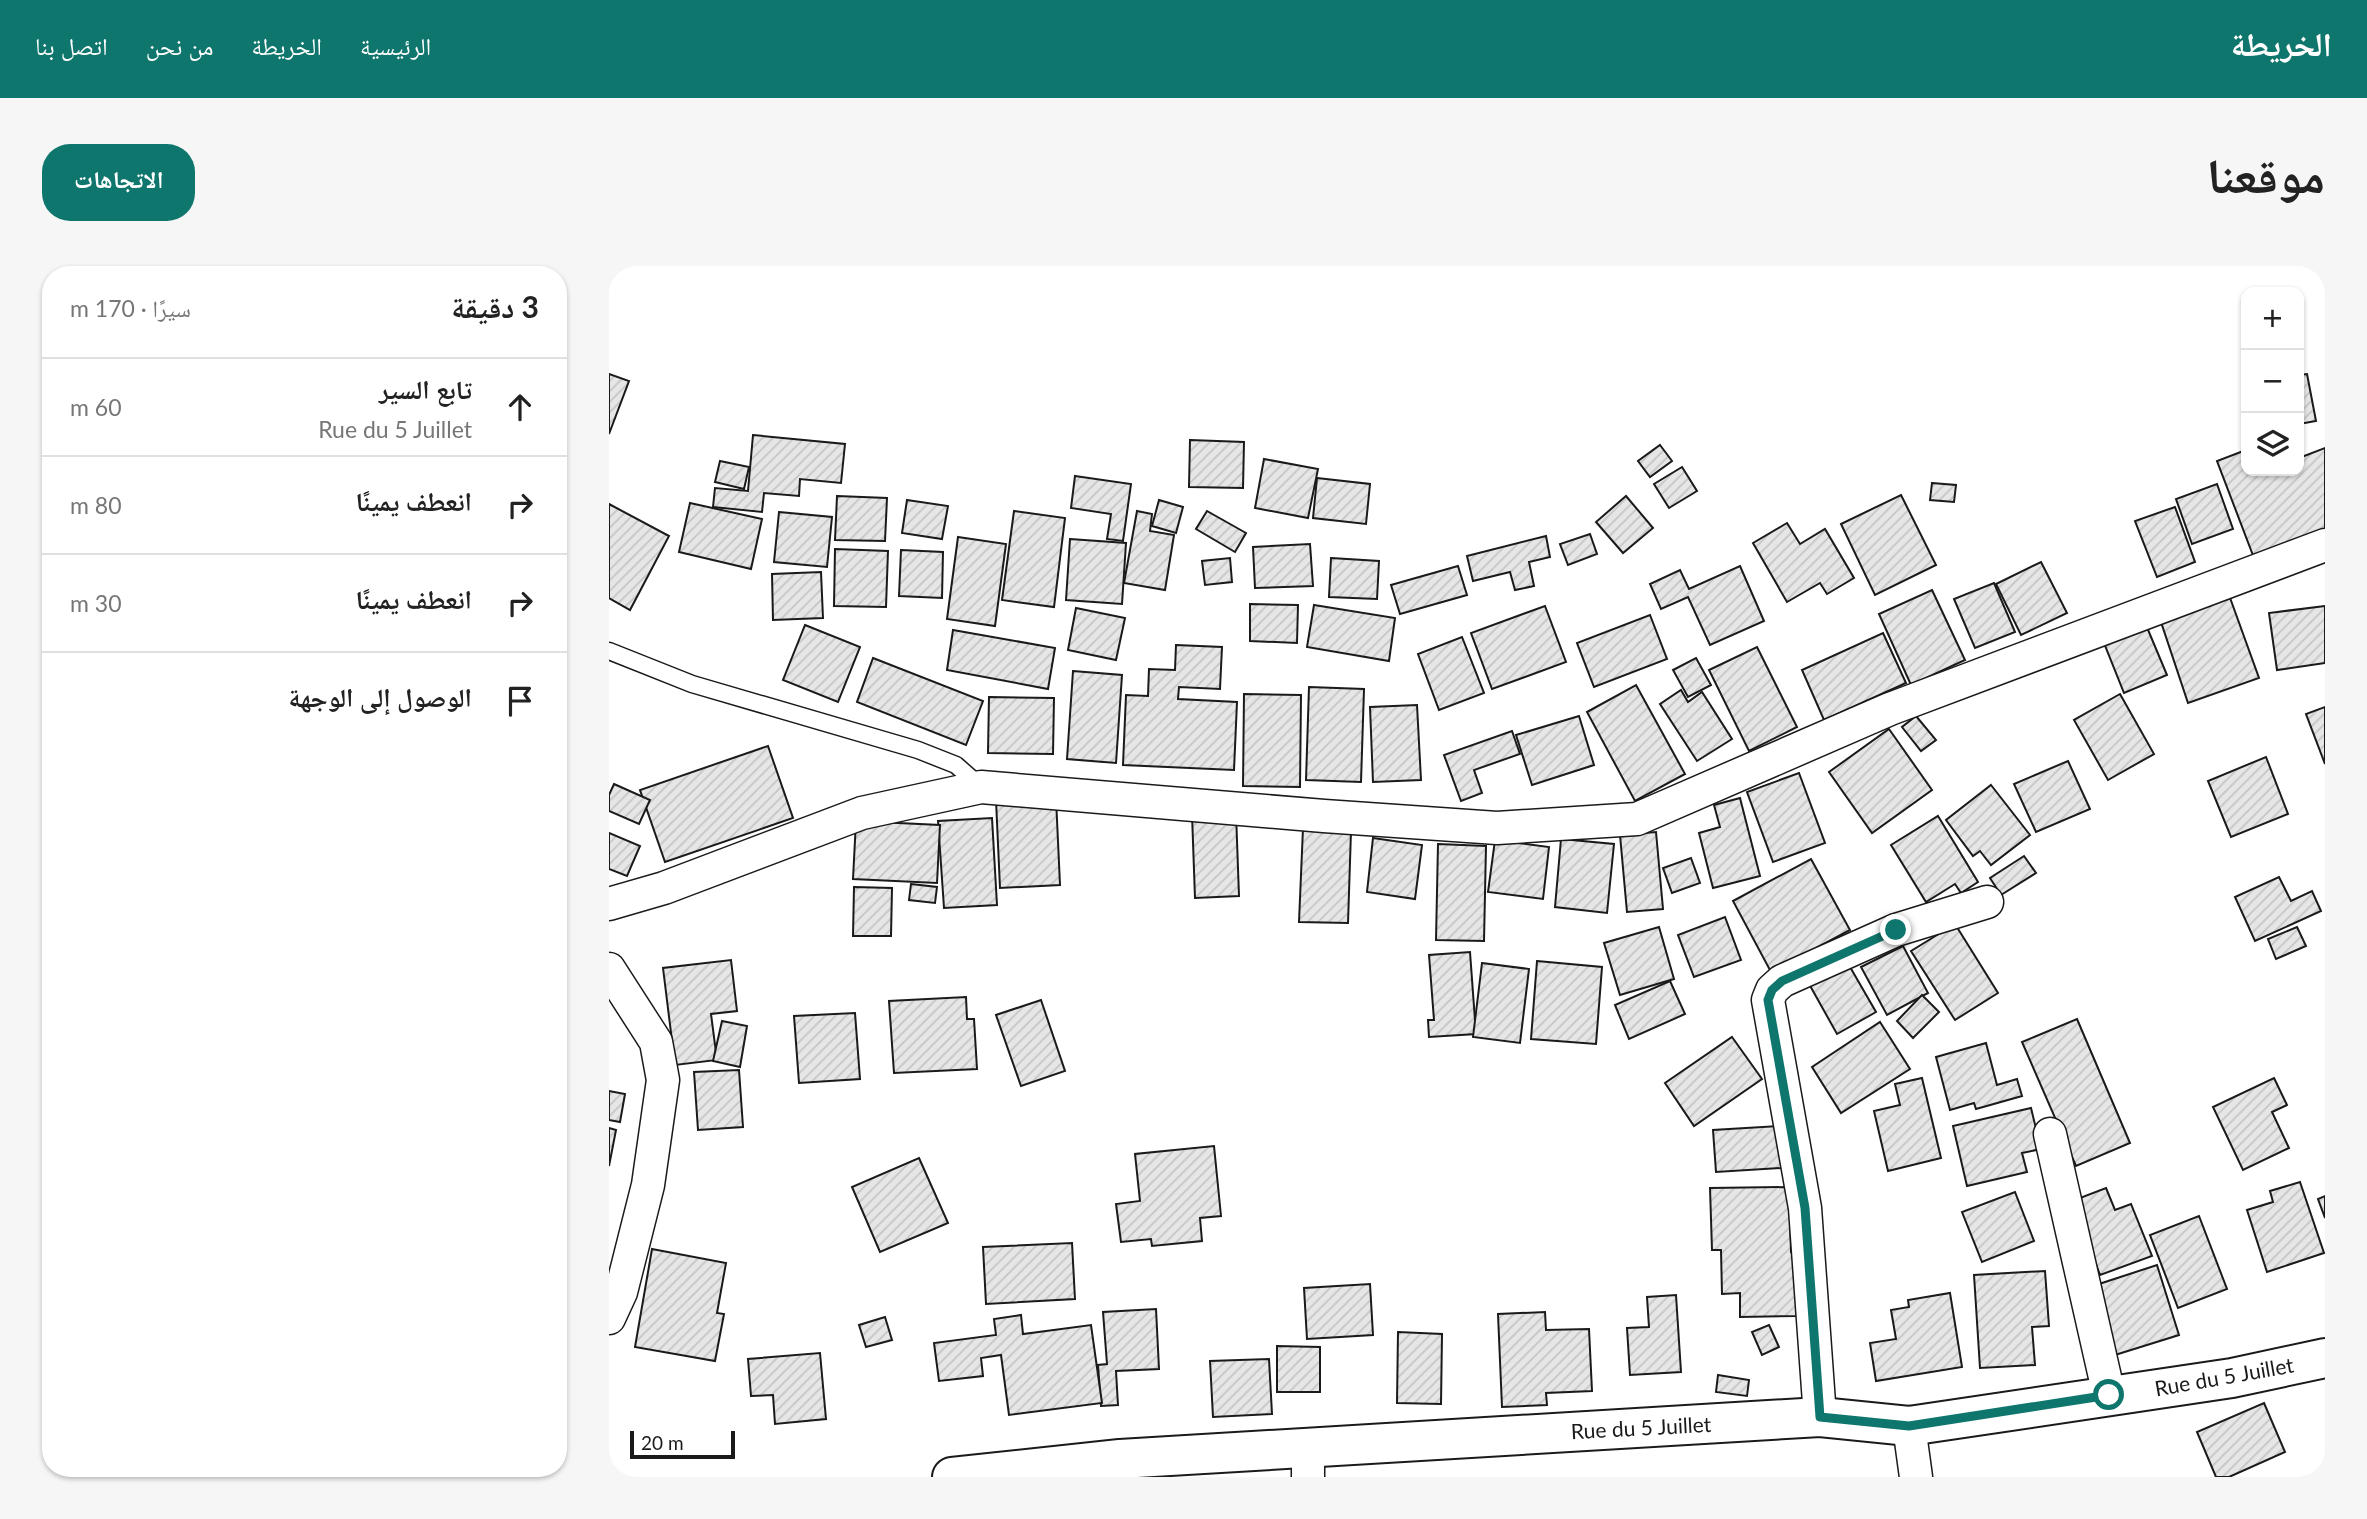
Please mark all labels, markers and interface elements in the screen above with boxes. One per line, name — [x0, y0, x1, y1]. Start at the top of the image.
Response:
text: الخريطة — [2231, 23, 2332, 63]
text: اتصل بنا — [35, 31, 108, 60]
text: من نحن — [146, 31, 213, 60]
text: الخريطة — [251, 31, 322, 60]
text: الرئيسية — [360, 31, 431, 60]
button: الاتجاهات — [42, 144, 195, 221]
text: موقعنا — [2207, 145, 2325, 203]
map controls — [2241, 287, 2304, 476]
button: + — [2241, 287, 2304, 350]
text: 3 دقيقة — [451, 288, 539, 324]
text: سيرًا · 170 m — [70, 294, 191, 322]
button: − — [2241, 350, 2304, 413]
text: تابع السير — [379, 373, 472, 405]
icon: ahead — [501, 388, 539, 426]
text: 60 m — [70, 393, 122, 421]
button: layers — [2241, 413, 2304, 476]
text: Rue du 5 Juillet — [318, 415, 472, 443]
text: انعطف يمينًا — [355, 485, 472, 517]
icon: right — [501, 486, 539, 524]
text: 80 m — [70, 491, 122, 519]
text: انعطف يمينًا — [355, 583, 472, 615]
icon: right — [501, 584, 539, 622]
text: 30 m — [70, 589, 122, 617]
text: الوصول إلى الوجهة — [288, 681, 472, 713]
icon: arrive — [501, 682, 539, 720]
route end — [1880, 914, 1911, 945]
street label: Rue du 5 Juillet — [2153, 1351, 2296, 1401]
route start — [2093, 1379, 2124, 1410]
street label: Rue du 5 Juillet — [1570, 1411, 1712, 1443]
scale bar — [630, 1428, 735, 1460]
text: 20 m — [641, 1431, 684, 1454]

